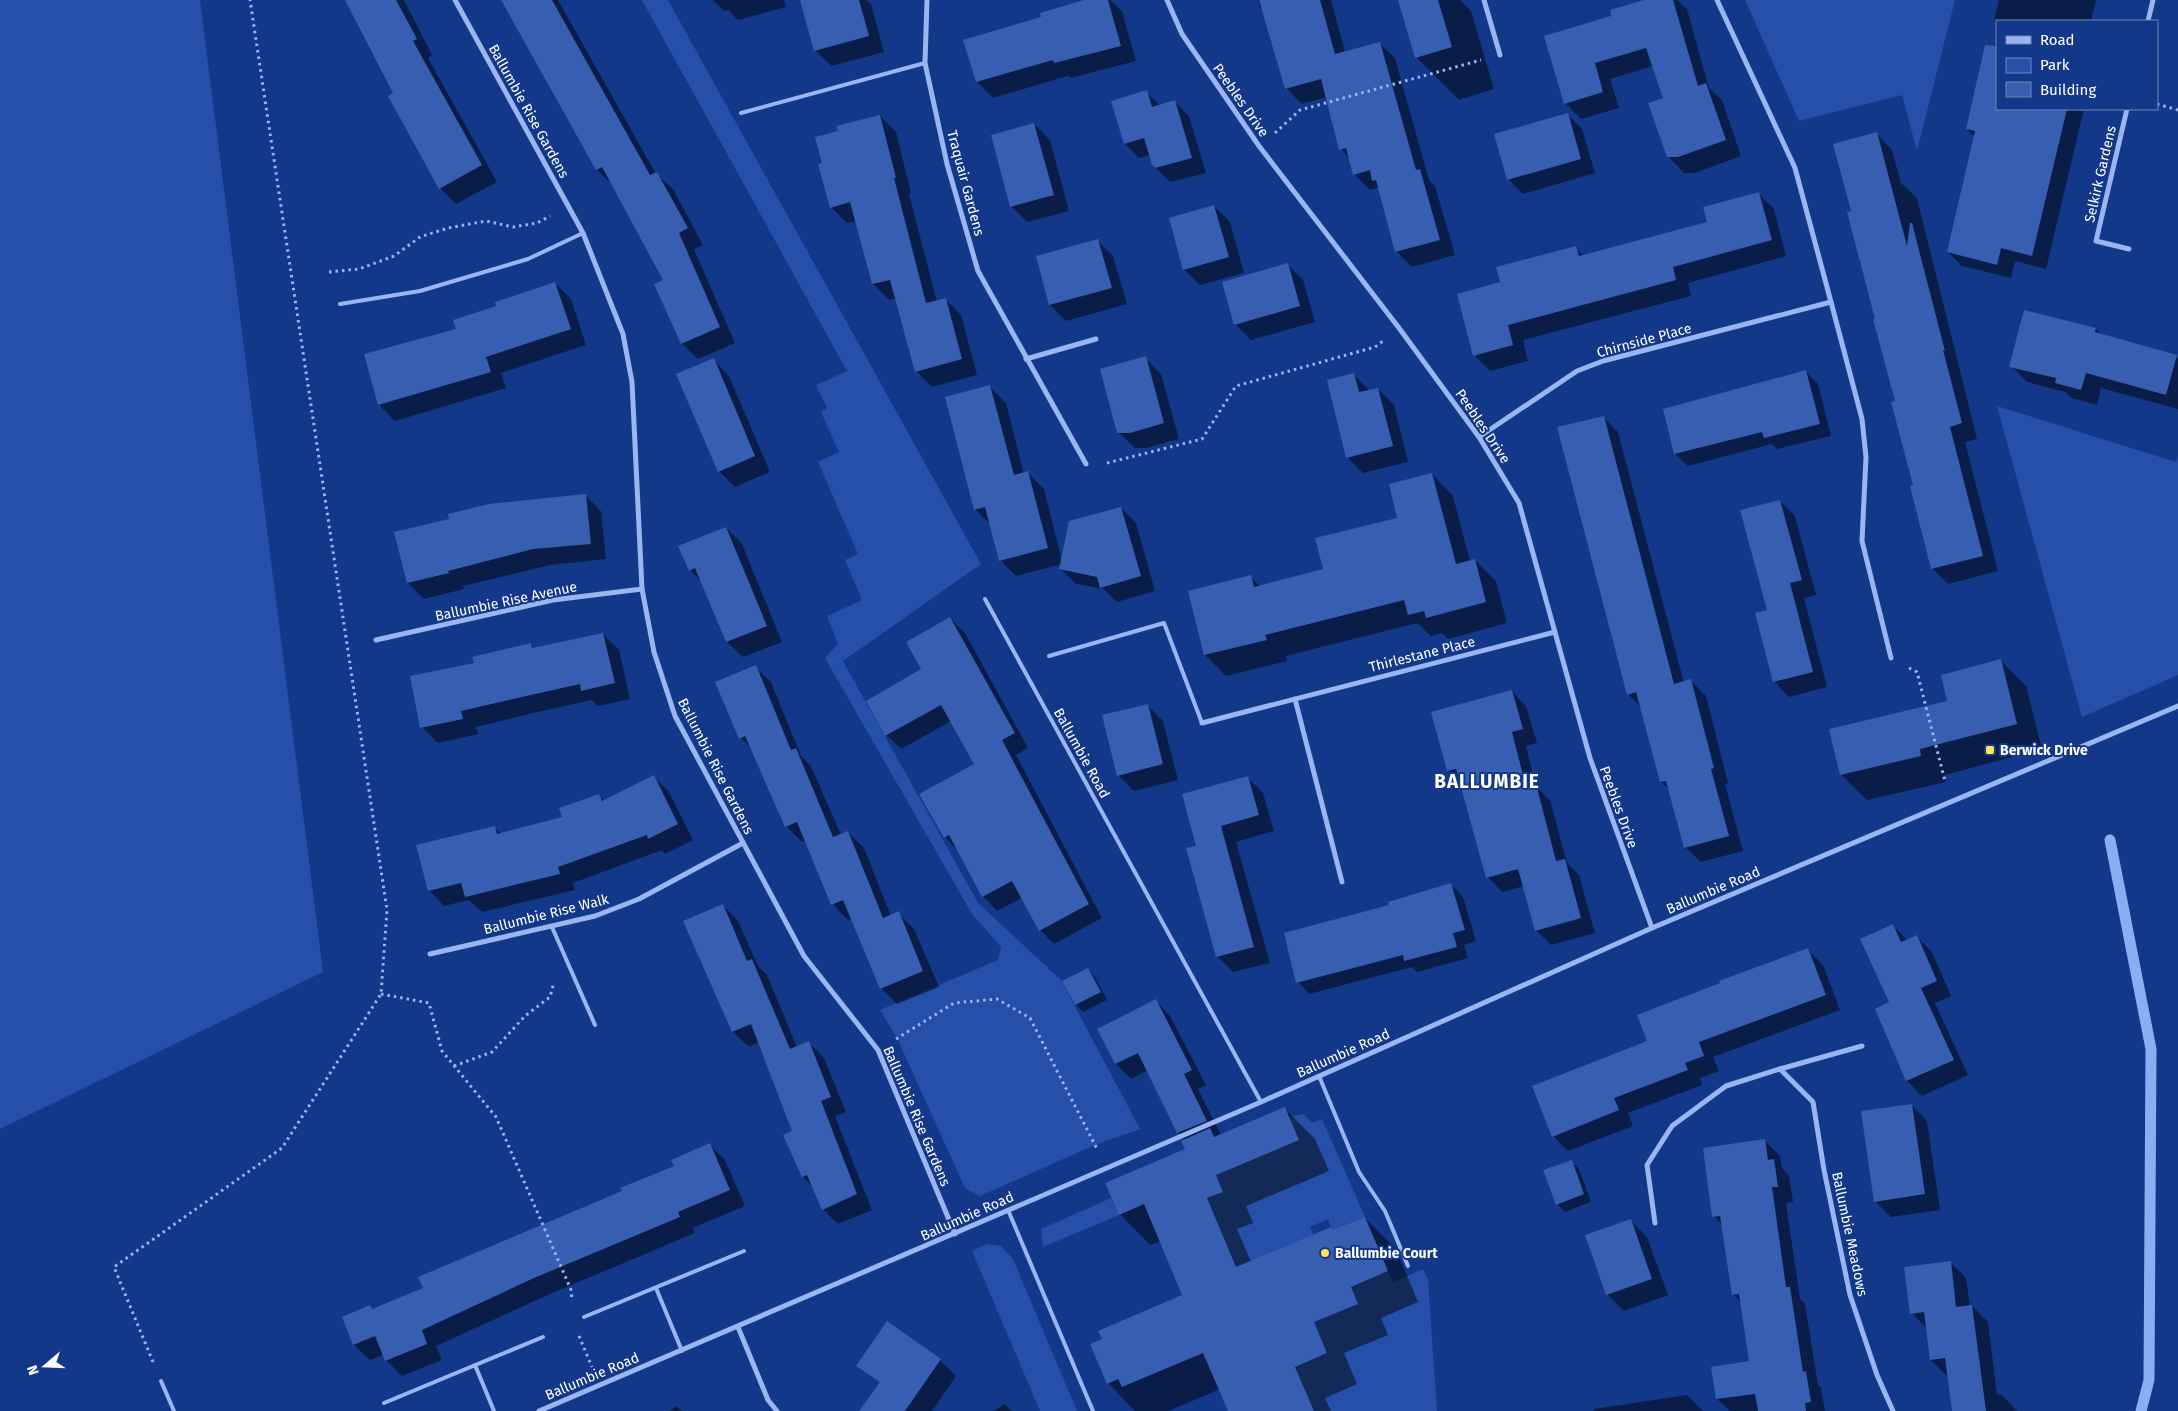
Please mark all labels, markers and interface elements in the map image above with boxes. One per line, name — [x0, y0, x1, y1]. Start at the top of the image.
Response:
legend — [1996, 20, 2158, 110]
text: Road — [2040, 31, 2075, 49]
street label: Ballumbie Rise Gardens — [485, 41, 573, 182]
text: Park — [2040, 56, 2070, 74]
street label: Peebles Drive — [1209, 60, 1272, 140]
text: Building — [2040, 81, 2096, 99]
street label: Selkirk Gardens — [2081, 124, 2120, 224]
street label: Traquair Gardens — [943, 128, 988, 238]
street label: Chirnside Place — [1595, 320, 1693, 361]
street label: Peebles Drive — [1451, 386, 1514, 467]
street label: Ballumbie Rise Avenue — [434, 578, 579, 625]
street label: Thirlestane Place — [1367, 633, 1477, 676]
street label: Ballumbie Rise Gardens — [674, 695, 757, 838]
street label: Ballumbie Road — [1050, 705, 1113, 801]
place label: Berwick Drive — [2000, 742, 2088, 759]
marker: Berwick Drive — [1984, 744, 1996, 756]
street label: Peebles Drive — [1596, 764, 1641, 850]
district label: BALLUMBIE — [1434, 770, 1540, 793]
street label: Ballumbie Road — [1664, 863, 1763, 918]
street label: Ballumbie Rise Walk — [482, 891, 611, 938]
street label: Ballumbie Road — [1294, 1025, 1392, 1082]
street label: Ballumbie Rise Gardens — [879, 1044, 954, 1189]
street label: Ballumbie Meadows — [1828, 1170, 1871, 1298]
street label: Ballumbie Road — [918, 1188, 1016, 1245]
place label: Ballumbie Court — [1335, 1245, 1438, 1262]
marker: Ballumbie Court — [1319, 1247, 1331, 1259]
north arrow — [20, 1341, 70, 1391]
street label: Ballumbie Road — [543, 1349, 642, 1404]
text: N — [24, 1363, 43, 1377]

